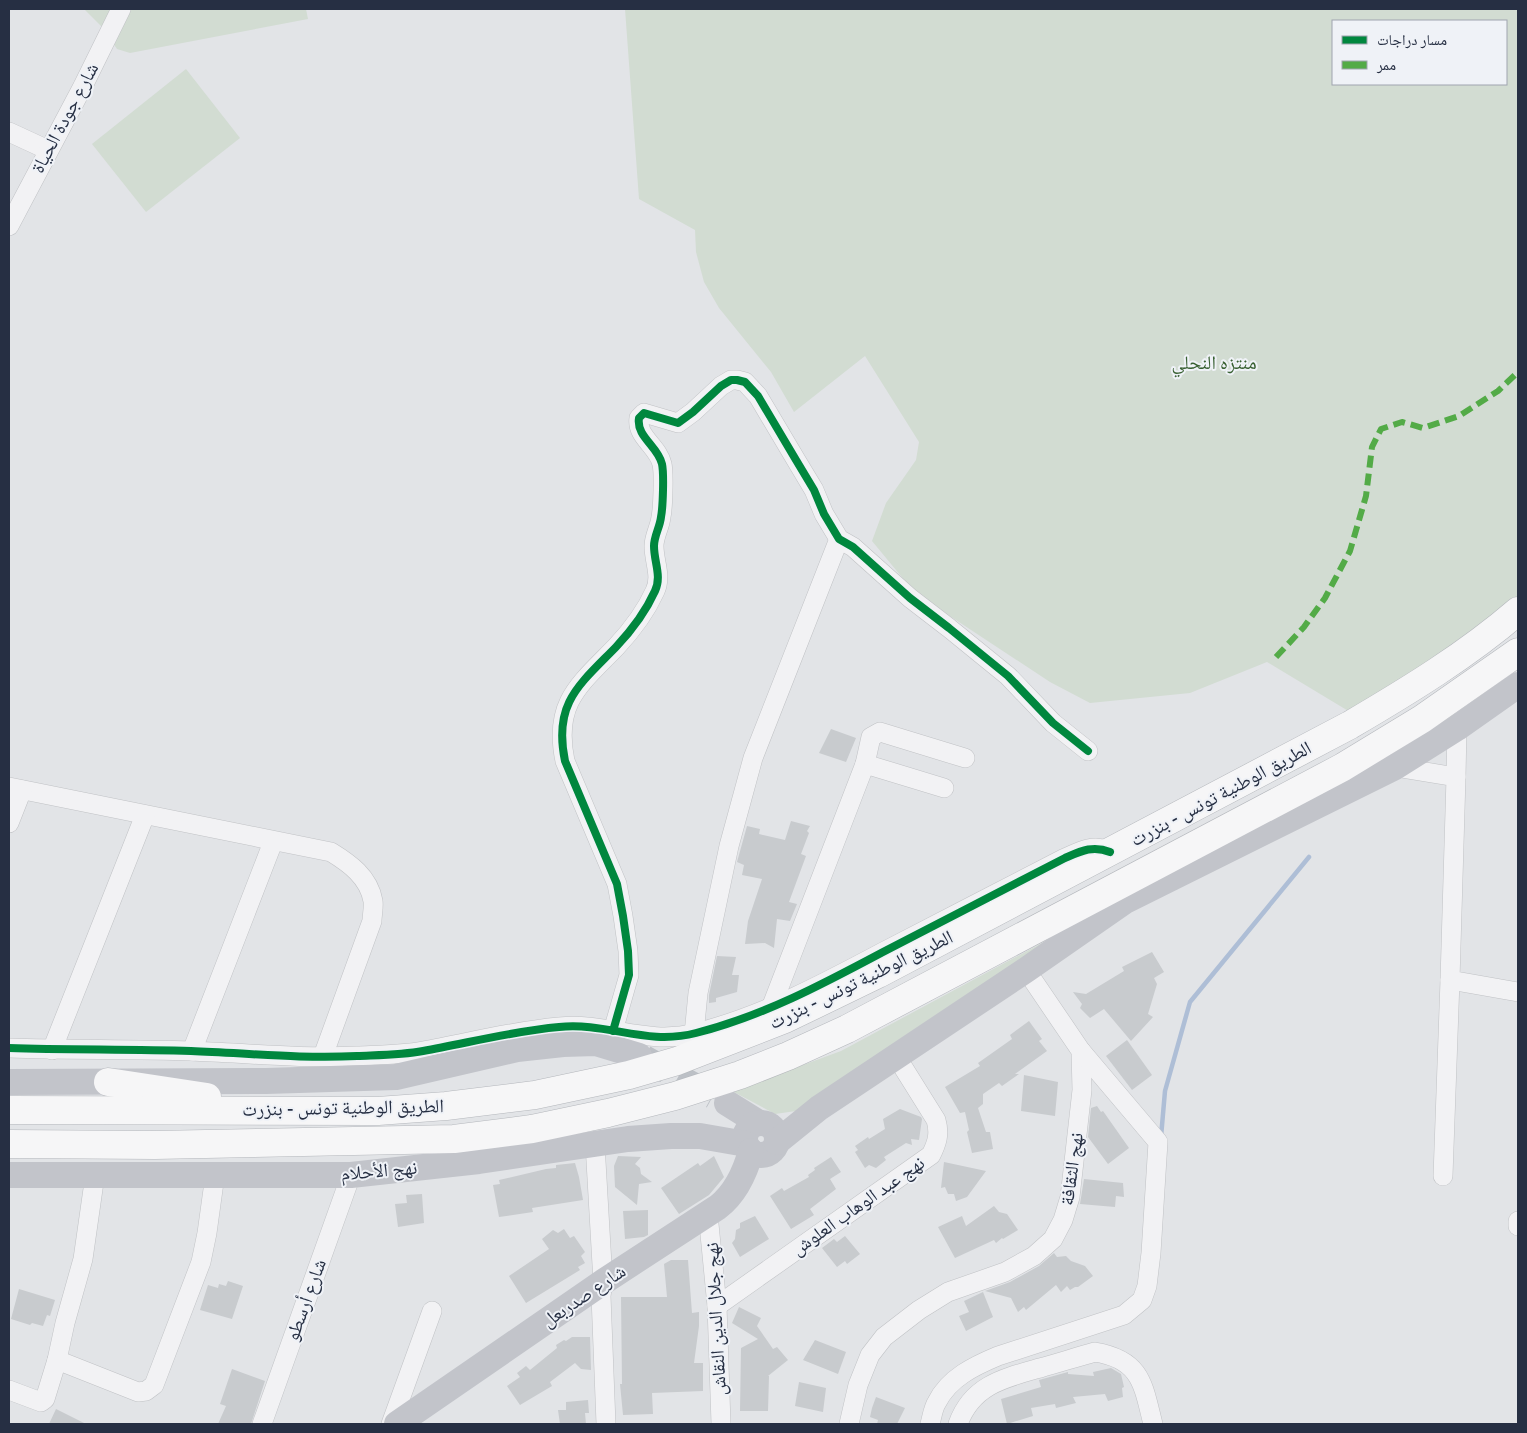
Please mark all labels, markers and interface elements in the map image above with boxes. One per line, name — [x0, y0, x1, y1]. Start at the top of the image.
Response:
legend — [1332, 20, 1507, 85]
text: مسار دراجات — [1377, 31, 1447, 49]
text: ممر — [1376, 56, 1396, 74]
street label: شارع جودة الحياة — [26, 59, 104, 177]
park label: منتزه النحلي — [1171, 351, 1257, 378]
street label: الطريق الوطنية تونس - بنزرت — [1126, 736, 1316, 852]
street label: الطريق الوطنية تونس - بنزرت — [765, 925, 957, 1035]
street label: الطريق الوطنية تونس - بنزرت — [242, 1094, 444, 1122]
street label: نهج الثقافة — [1055, 1131, 1089, 1207]
street label: نهج عبد الوهاب العلوش — [787, 1151, 929, 1261]
street label: نهج الأحلام — [340, 1156, 418, 1187]
street label: نهج جلال الدين النقاش — [700, 1242, 732, 1396]
street label: شارع أرسطو — [280, 1256, 332, 1344]
street label: شارع صدربعل — [538, 1259, 630, 1333]

